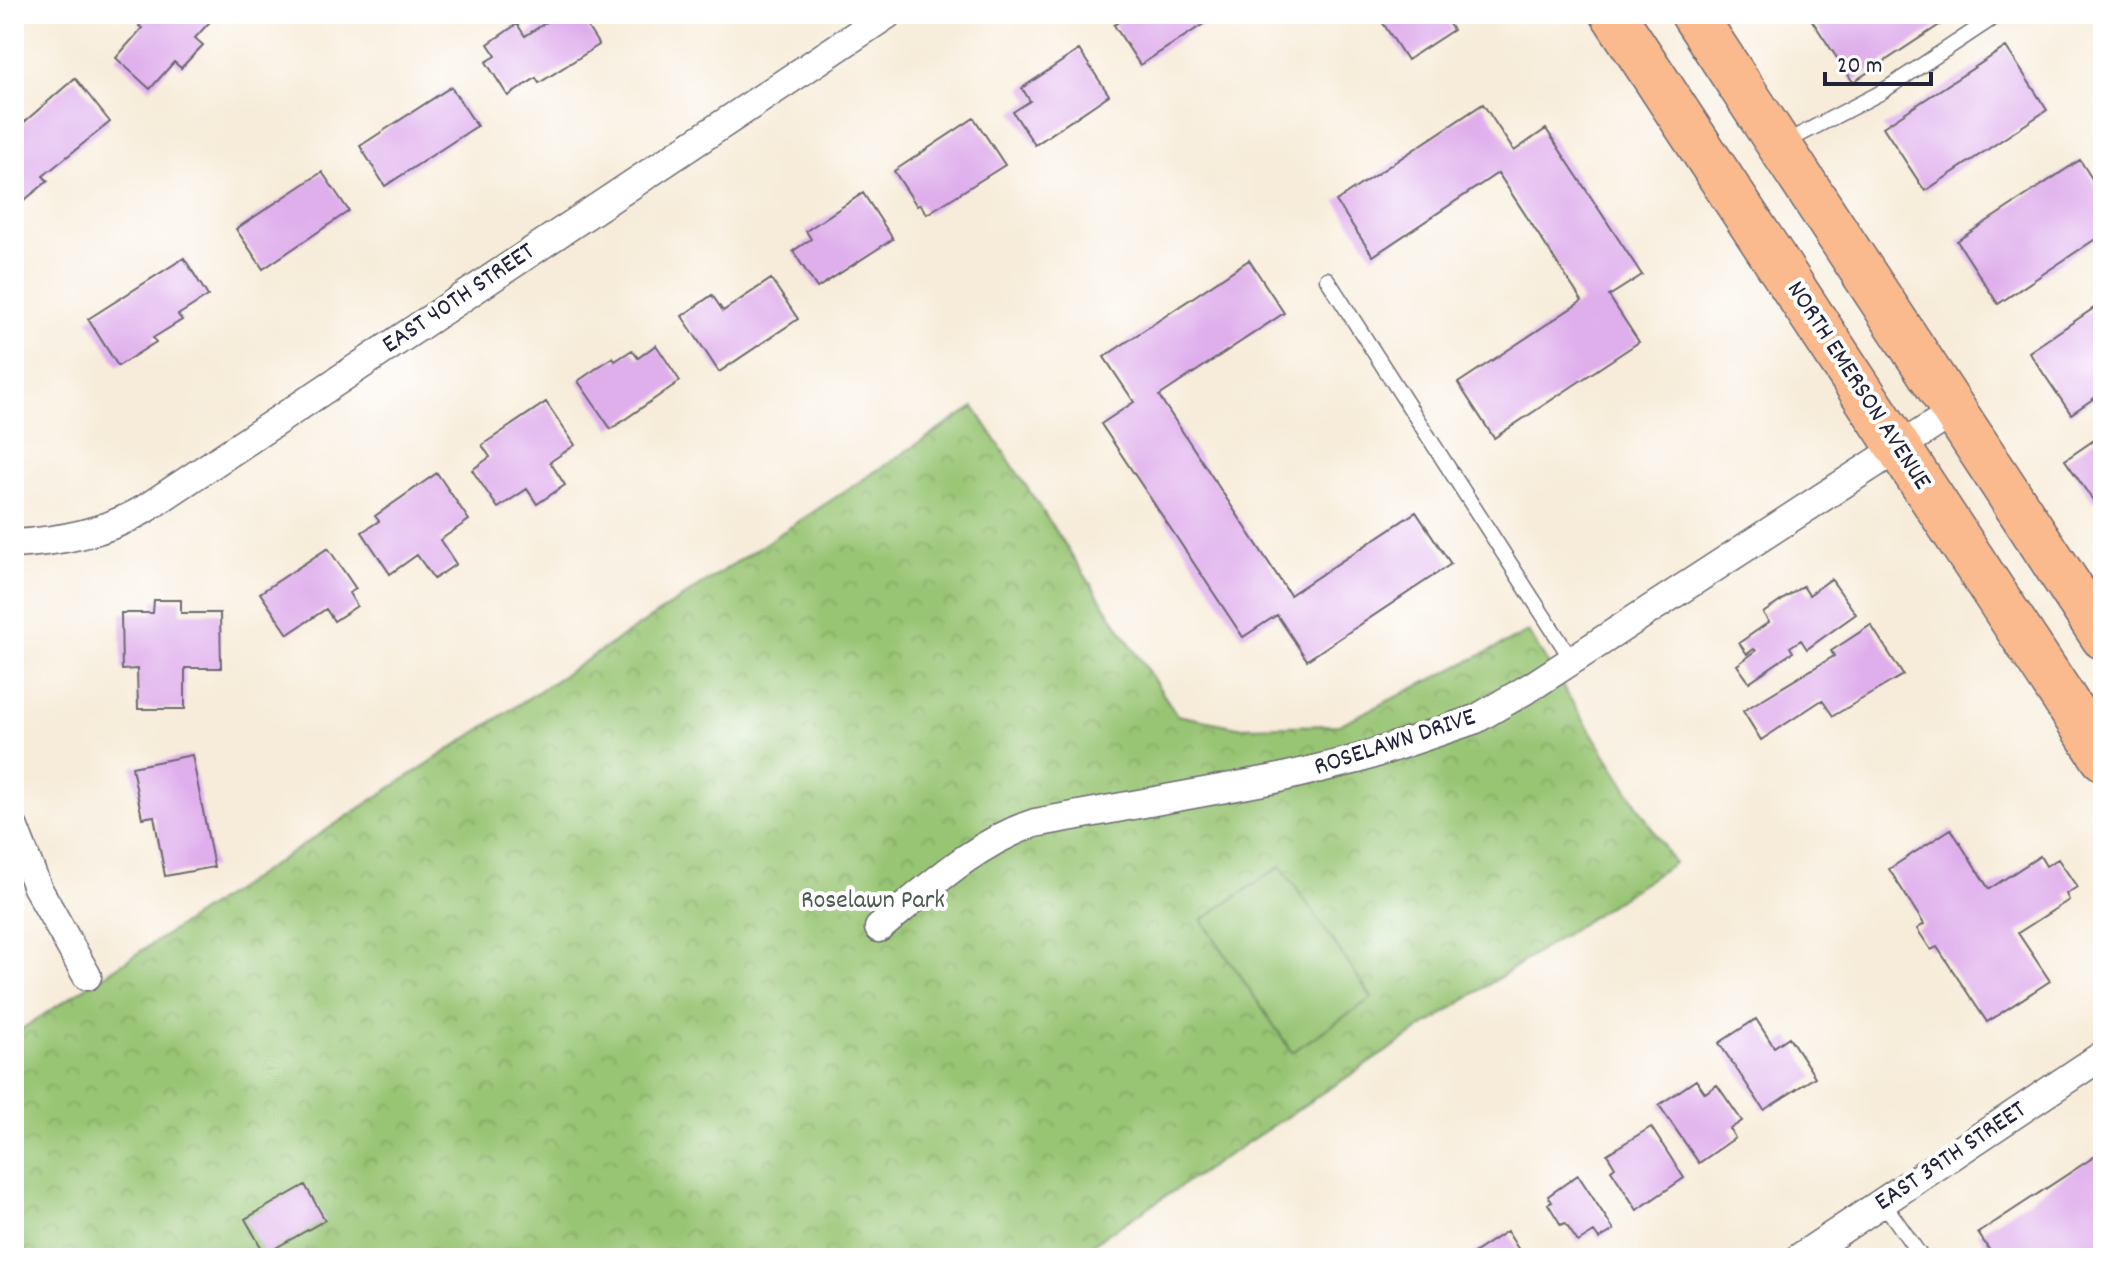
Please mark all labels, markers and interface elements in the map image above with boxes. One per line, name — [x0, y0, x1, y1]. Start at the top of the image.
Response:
scale bar — [1825, 36, 1931, 86]
text: 20 m — [1837, 50, 1883, 84]
street label: EAST 40TH STREET — [375, 234, 543, 364]
street label: NORTH EMERSON AVENUE — [1776, 274, 1940, 498]
street label: ROSELAWN DRIVE — [1309, 699, 1481, 787]
park label: Roselawn Park — [801, 883, 945, 920]
street label: EAST 39TH STREET — [1868, 1092, 2035, 1221]

